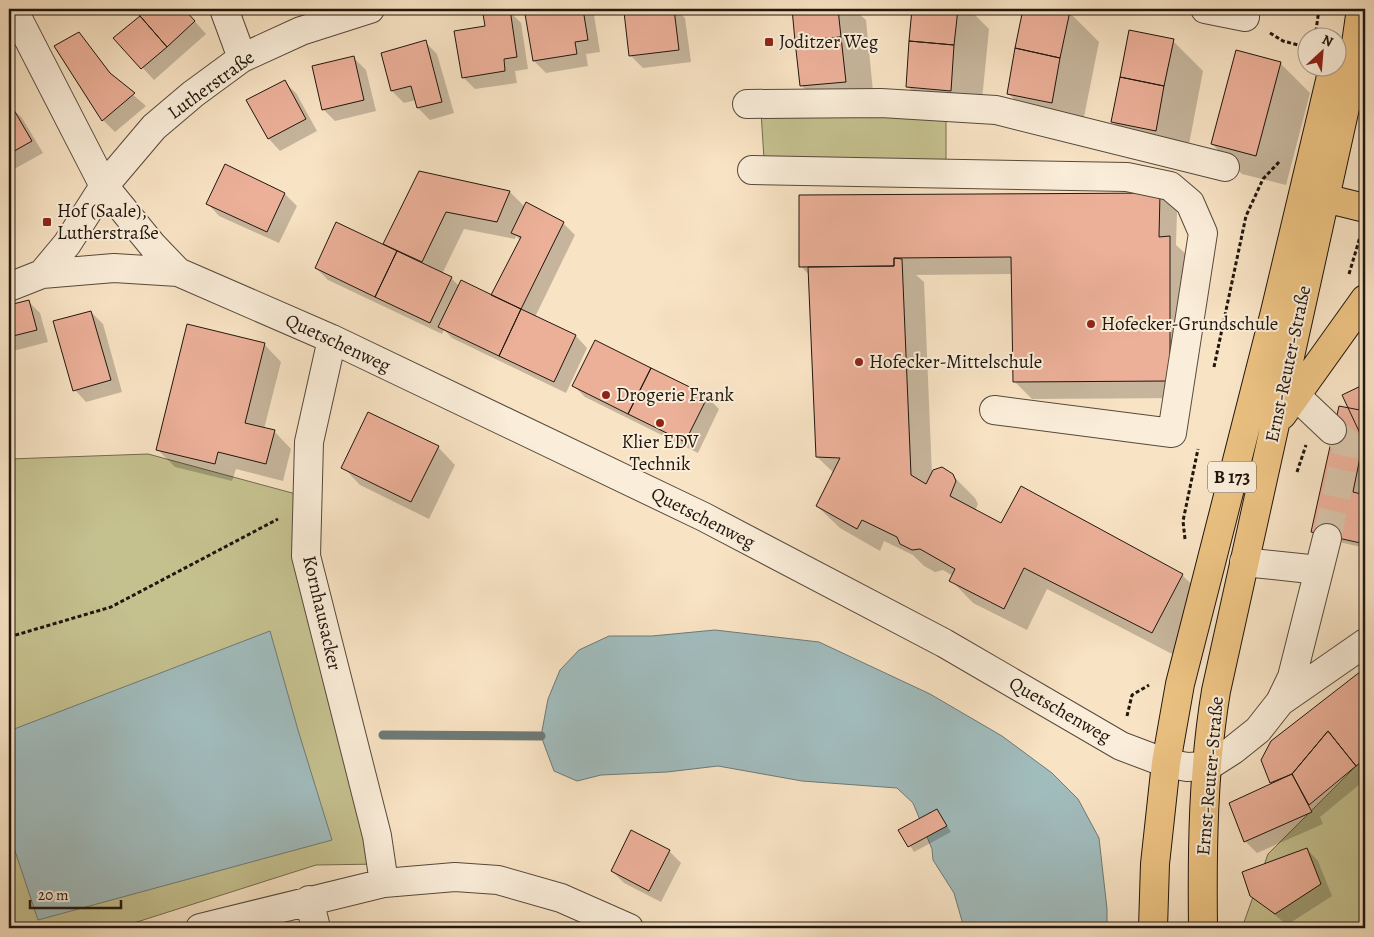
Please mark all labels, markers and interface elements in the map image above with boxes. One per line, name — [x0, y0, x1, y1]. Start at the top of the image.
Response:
north arrow — [1296, 28, 1346, 78]
place label: Joditzer Weg — [779, 29, 879, 55]
text: N — [1319, 30, 1336, 52]
marker: Joditzer Weg — [763, 36, 775, 48]
street label: Lutherstraße — [162, 45, 260, 125]
place label: Hof (Saale), Lutherstraße — [57, 198, 159, 246]
marker: Hof (Saale), Lutherstraße — [41, 216, 53, 228]
street label: Ernst-Reuter-Straße — [1259, 283, 1317, 445]
street label: Quetschenweg — [281, 307, 395, 379]
place label: Hofecker-Grundschule — [1101, 311, 1278, 337]
marker: Hofecker-Grundschule — [1085, 318, 1097, 330]
place label: Hofecker-Mittelschule — [869, 349, 1042, 375]
marker: Hofecker-Mittelschule — [853, 356, 865, 368]
place label: Drogerie Frank — [616, 382, 735, 408]
marker: Drogerie Frank — [600, 389, 612, 401]
marker: Klier EDV Technik — [654, 417, 666, 429]
place label: Klier EDV Technik — [621, 429, 699, 477]
road number: B 173 — [1208, 462, 1256, 492]
street label: Quetschenweg — [646, 481, 760, 556]
street label: Kornhausacker — [296, 553, 348, 673]
street label: Quetschenweg — [1004, 670, 1116, 750]
street label: Ernst-Reuter-Straße — [1190, 695, 1230, 857]
scale bar — [30, 877, 121, 909]
text: 20 m — [38, 885, 69, 905]

